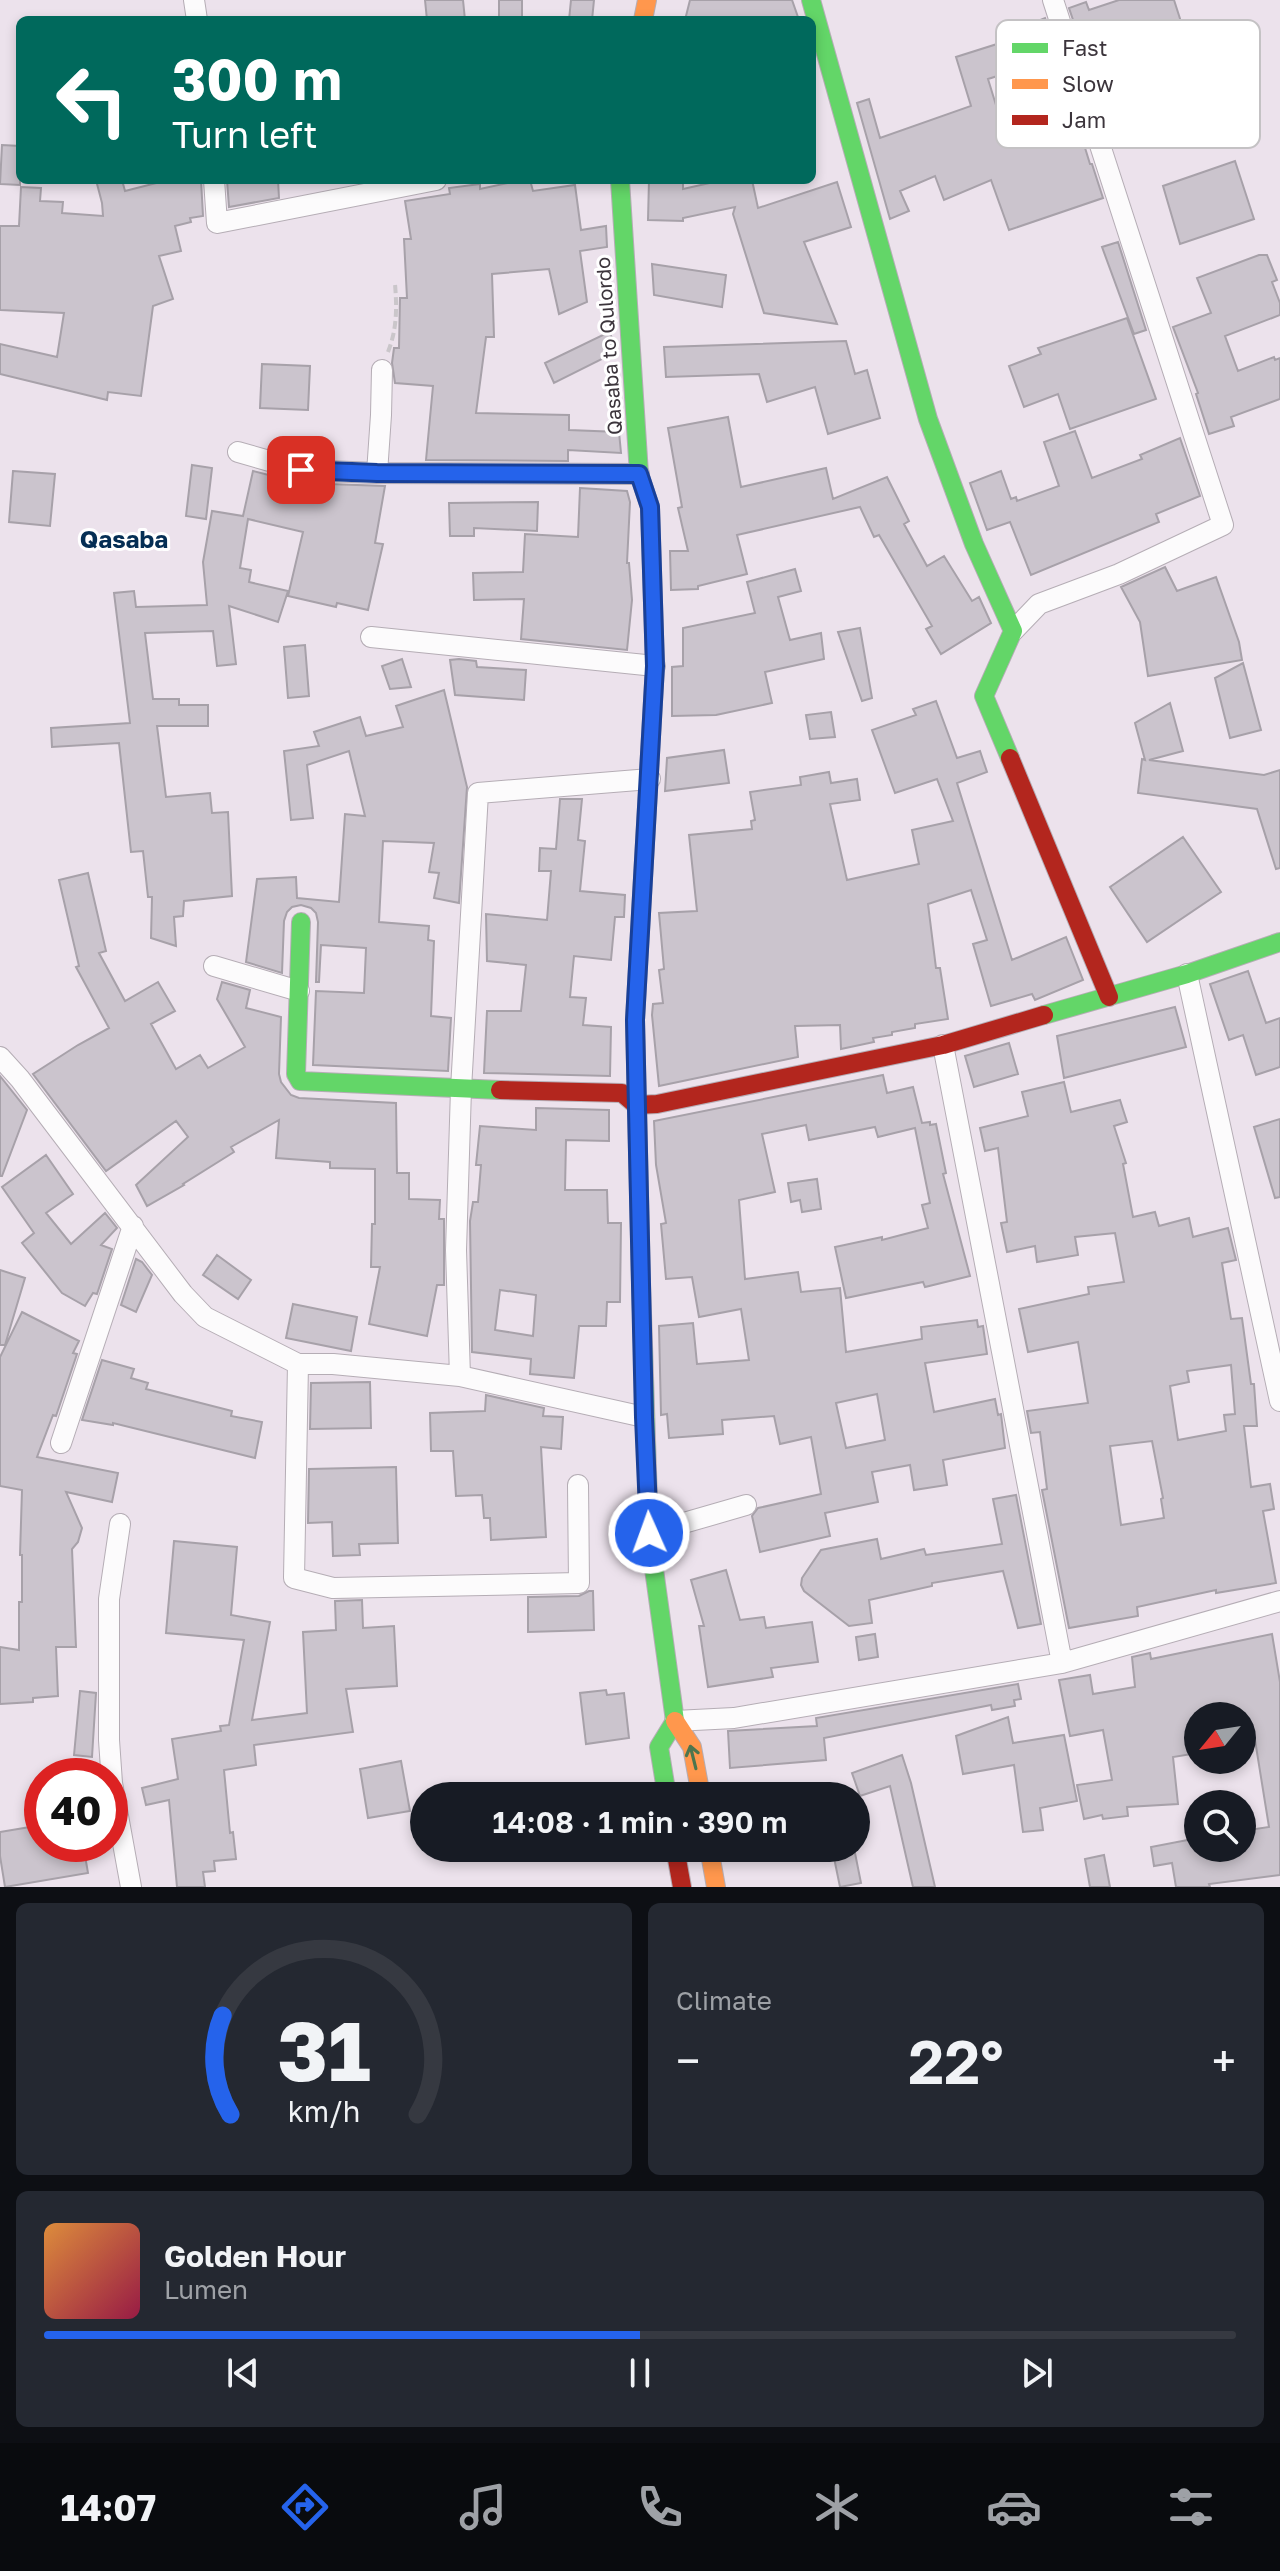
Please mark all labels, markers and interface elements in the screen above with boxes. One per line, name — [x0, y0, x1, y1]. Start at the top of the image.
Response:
legend — [996, 20, 1260, 148]
text: Fast — [1062, 34, 1108, 61]
text: 300 m — [172, 45, 342, 112]
icon: left — [40, 48, 144, 152]
text: Slow — [1062, 70, 1114, 97]
text: Jam — [1062, 106, 1106, 133]
text: Turn left — [172, 113, 318, 156]
street label: Qasaba to Qulordo — [590, 256, 626, 436]
pin — [267, 436, 335, 504]
icon: arrive — [279, 448, 323, 492]
district label: Qasaba — [80, 524, 168, 553]
position arrow — [607, 1491, 691, 1575]
north arrow — [1184, 1702, 1256, 1774]
map controls — [1184, 1702, 1256, 1862]
one-way arrow — [685, 1744, 700, 1770]
speed limit sign: 40 — [24, 1758, 128, 1862]
button: search — [1184, 1790, 1256, 1862]
text: 14:08 · 1 min · 390 m — [493, 1804, 787, 1840]
text: Climate — [676, 1985, 772, 2016]
text: 31 — [277, 1999, 371, 2099]
text: 22° — [908, 2025, 1004, 2097]
text: − — [676, 2034, 700, 2087]
text: + — [1212, 2034, 1236, 2087]
text: km/h — [288, 2094, 360, 2128]
text: Golden Hour — [164, 2238, 346, 2274]
text: Lumen — [164, 2274, 248, 2305]
icon: previous — [221, 2351, 265, 2395]
icon: pause — [618, 2351, 662, 2395]
icon: next — [1015, 2351, 1059, 2395]
icon: directions — [277, 2479, 333, 2535]
icon: music — [455, 2479, 511, 2535]
icon: phone — [632, 2479, 688, 2535]
icon: climate — [809, 2479, 865, 2535]
icon: car — [986, 2479, 1042, 2535]
icon: filters — [1163, 2479, 1219, 2535]
text: 14:07 — [61, 2486, 156, 2529]

